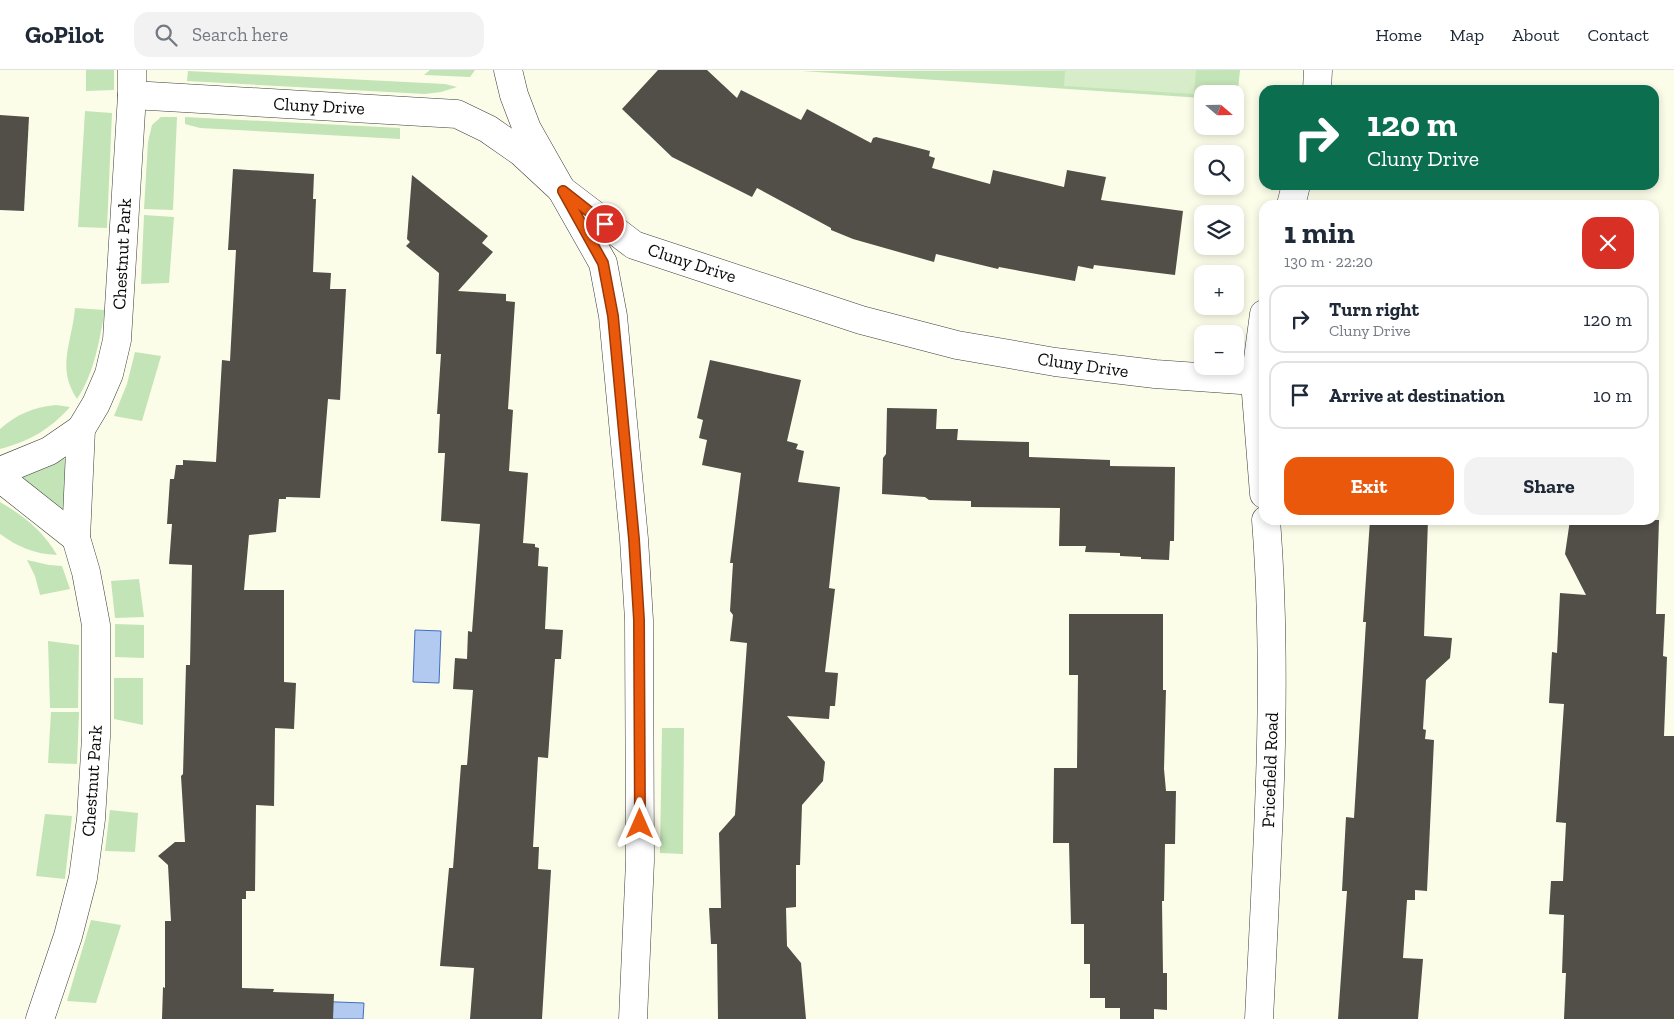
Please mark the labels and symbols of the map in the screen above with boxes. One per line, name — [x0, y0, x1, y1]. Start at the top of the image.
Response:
north arrow — [1194, 85, 1244, 135]
street label: Cluny Drive — [273, 93, 365, 119]
street label: Chestnut Park — [108, 197, 136, 310]
pin — [584, 203, 626, 245]
street label: Cluny Drive — [645, 238, 739, 288]
street label: Cluny Drive — [1036, 348, 1130, 382]
street label: Pricefield Road — [1257, 712, 1283, 828]
street label: Chestnut Park — [77, 724, 107, 837]
position arrow — [613, 797, 665, 849]

